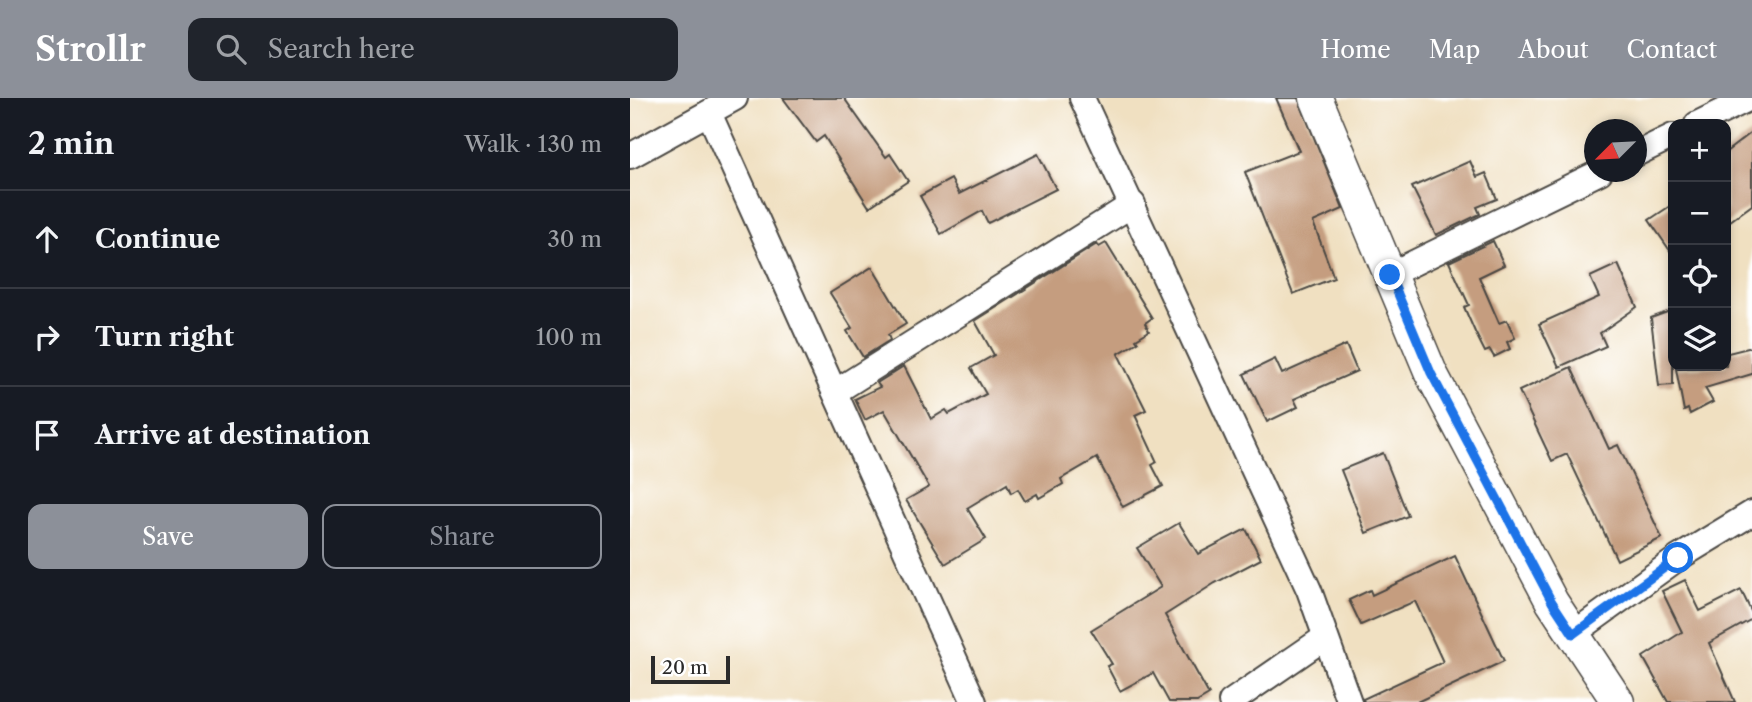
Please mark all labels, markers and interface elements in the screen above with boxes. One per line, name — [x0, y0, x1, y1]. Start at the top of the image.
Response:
search box — [188, 18, 678, 81]
text: Strollr — [35, 29, 146, 70]
icon: search — [212, 30, 250, 68]
text: Search here — [268, 33, 415, 65]
text: Home — [1320, 35, 1391, 64]
text: Map — [1429, 35, 1480, 64]
text: About — [1518, 35, 1589, 64]
text: Contact — [1627, 35, 1717, 64]
north arrow — [1584, 119, 1647, 182]
map controls — [1668, 119, 1731, 371]
button: + — [1668, 119, 1731, 182]
text: 2 min — [28, 125, 114, 162]
text: Walk · 130 m — [464, 130, 602, 158]
button: − — [1668, 182, 1731, 245]
icon: ahead — [28, 220, 66, 258]
text: Continue — [95, 223, 220, 255]
text: 30 m — [547, 225, 602, 253]
button: locate — [1668, 245, 1731, 308]
route end — [1374, 259, 1405, 290]
button: layers — [1668, 308, 1731, 371]
icon: right — [28, 318, 66, 356]
text: Turn right — [95, 321, 234, 353]
text: 100 m — [536, 323, 602, 351]
icon: arrive — [28, 416, 66, 454]
text: Arrive at destination — [95, 419, 370, 451]
button: Save — [28, 504, 308, 569]
button: Share — [322, 504, 602, 569]
route start — [1662, 542, 1693, 573]
scale bar — [651, 653, 730, 685]
text: 20 m — [662, 656, 708, 679]

